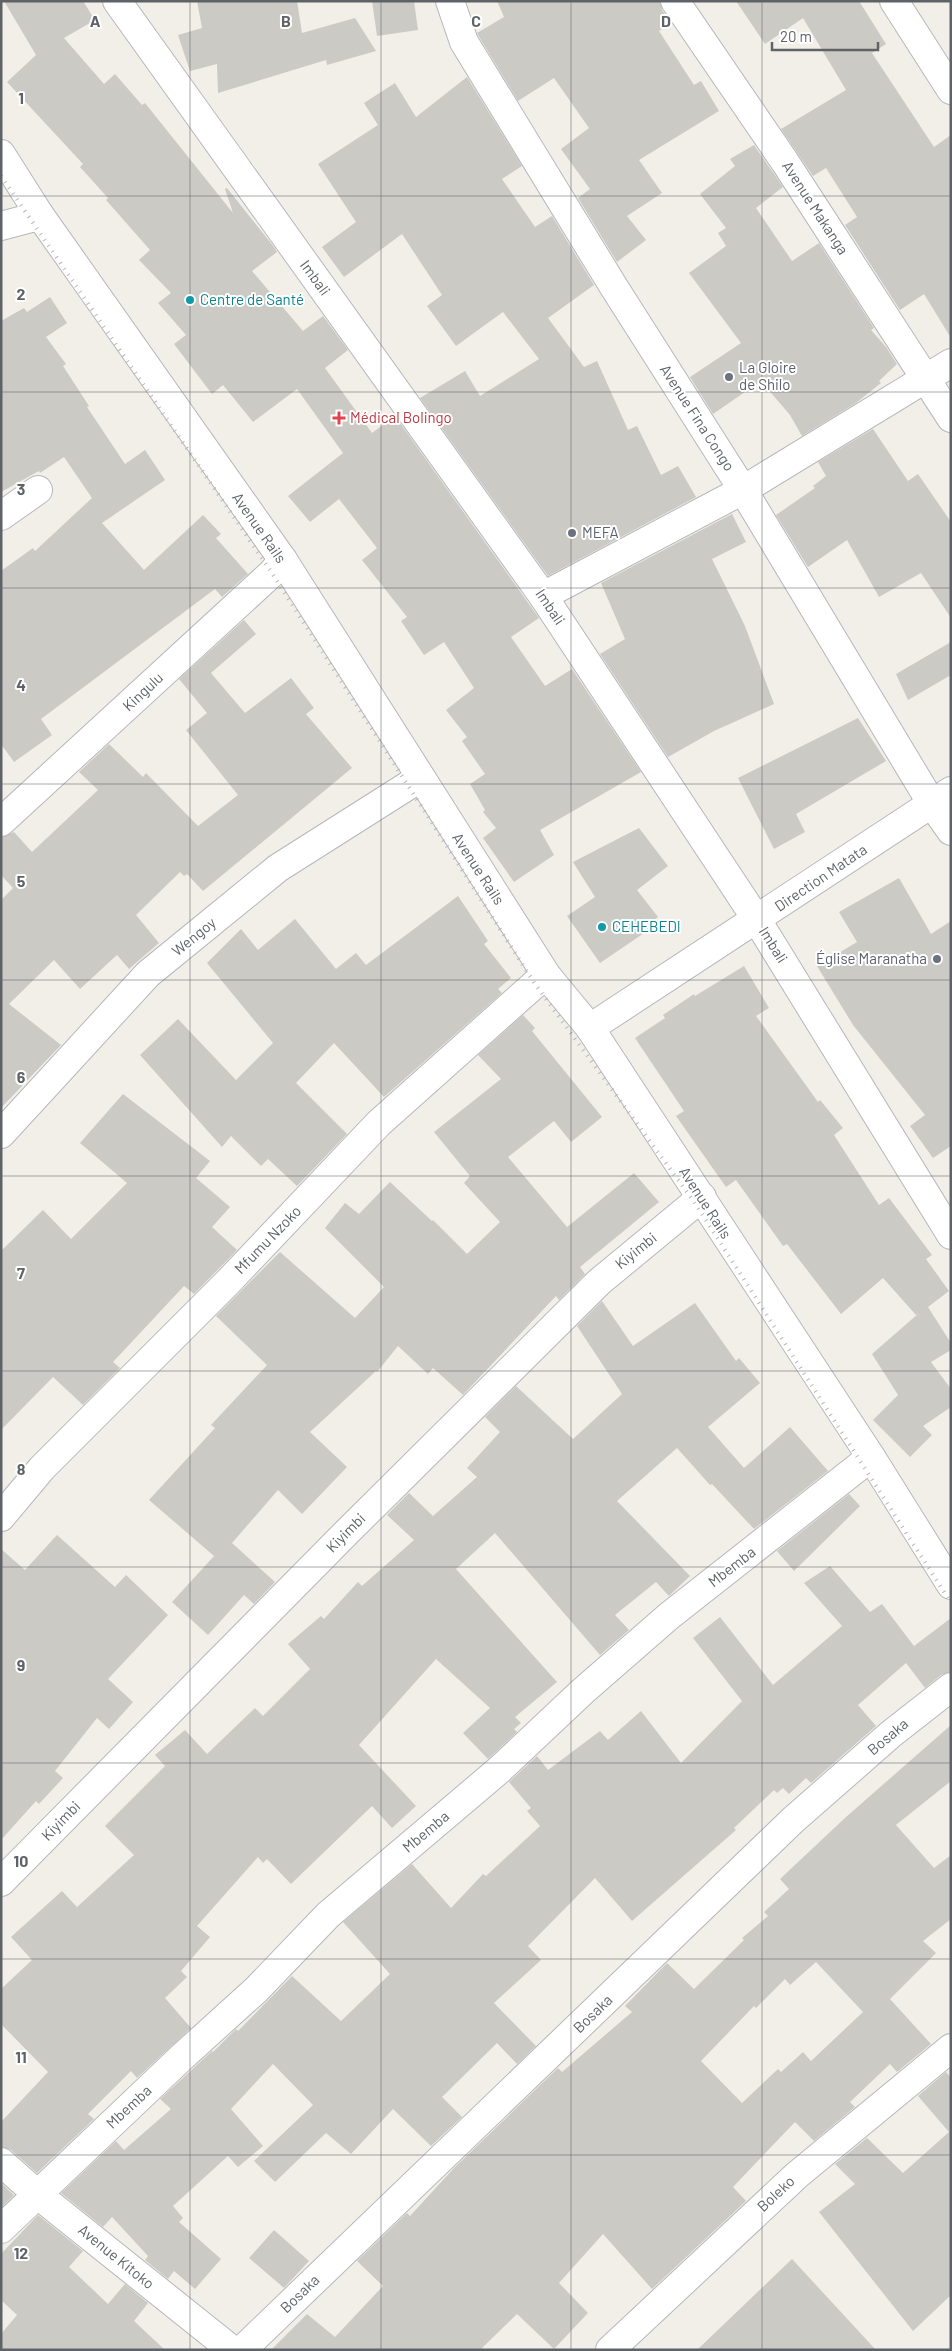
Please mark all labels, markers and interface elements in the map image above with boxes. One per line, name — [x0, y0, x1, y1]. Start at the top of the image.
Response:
text: A — [90, 11, 101, 30]
text: B — [281, 11, 291, 30]
text: C — [471, 11, 481, 30]
text: D — [661, 11, 671, 30]
scale bar — [772, 20, 878, 52]
text: 20 m — [780, 27, 812, 45]
text: 1 — [18, 88, 24, 107]
street label: Avenue Makanga — [779, 157, 853, 258]
street label: Imbali — [297, 256, 335, 299]
text: 2 — [17, 284, 26, 303]
place label: Centre de Santé — [200, 290, 304, 308]
marker: Centre de Santé — [184, 294, 196, 306]
place label: La Gloire de Shilo — [739, 358, 796, 393]
street label: Avenue Fina Congo — [657, 361, 739, 474]
marker: La Gloire de Shilo — [723, 371, 735, 383]
place label: Médical Bolingo — [350, 408, 452, 426]
marker: Médical Bolingo — [332, 411, 346, 425]
text: 3 — [17, 479, 25, 498]
street label: Avenue Rails — [229, 489, 291, 566]
place label: MEFA — [582, 523, 619, 541]
marker: MEFA — [566, 527, 578, 539]
street label: Imbali — [532, 585, 569, 628]
street label: Kingulu — [118, 668, 166, 714]
text: 4 — [16, 675, 26, 694]
street label: Avenue Rails — [449, 829, 509, 908]
street label: Direction Matata — [771, 840, 870, 915]
text: 5 — [17, 871, 26, 890]
street label: Wengoy — [168, 913, 219, 959]
place label: CEHEBEDI — [612, 917, 681, 935]
marker: CEHEBEDI — [596, 921, 608, 933]
street label: Imbali — [756, 923, 792, 966]
place label: Église Maranatha — [816, 949, 927, 967]
marker: Église Maranatha — [931, 953, 943, 965]
text: 6 — [17, 1067, 26, 1086]
street label: Avenue Rails — [676, 1163, 736, 1242]
street label: Mfumu Nzoko — [230, 1201, 304, 1277]
street label: Kiyimbi — [611, 1228, 660, 1272]
text: 7 — [17, 1263, 25, 1282]
text: 8 — [17, 1459, 26, 1478]
street label: Kiyimbi — [322, 1509, 369, 1556]
street label: Mbemba — [704, 1542, 759, 1590]
text: 9 — [17, 1655, 25, 1674]
street label: Bosaka — [863, 1714, 911, 1758]
street label: Kiyimbi — [37, 1797, 83, 1844]
street label: Mbemba — [398, 1807, 452, 1856]
text: 10 — [14, 1851, 28, 1870]
street label: Bosaka — [569, 1990, 616, 2036]
text: 11 — [15, 2047, 27, 2066]
street label: Mbemba — [102, 2081, 155, 2132]
street label: Boleko — [753, 2172, 798, 2215]
street label: Avenue Kitoko — [75, 2220, 158, 2292]
text: 12 — [14, 2243, 28, 2262]
street label: Bosaka — [276, 2270, 323, 2316]

